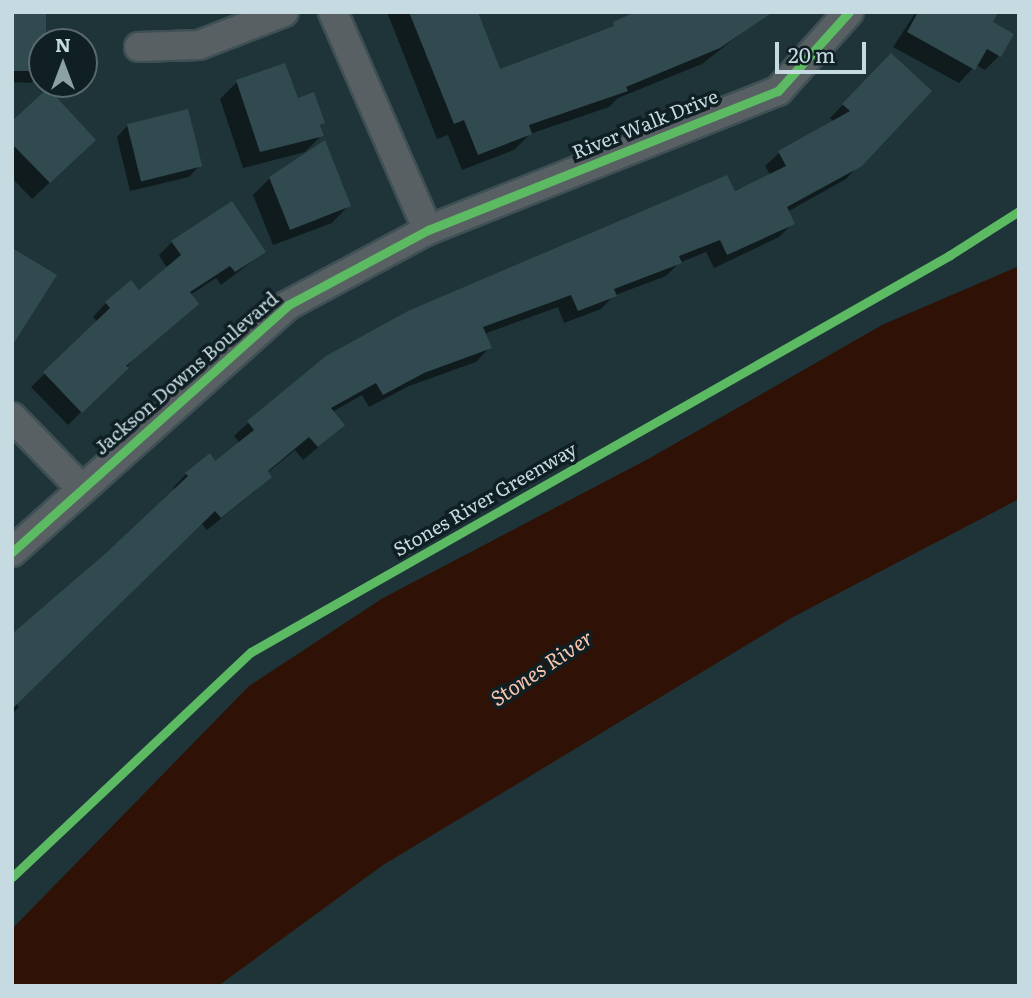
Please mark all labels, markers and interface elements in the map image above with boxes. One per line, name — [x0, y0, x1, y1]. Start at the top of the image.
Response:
north arrow — [28, 28, 98, 98]
scale bar — [779, 28, 870, 72]
text: N — [55, 30, 71, 58]
text: 20 m — [788, 38, 835, 69]
street label: River Walk Drive — [569, 84, 721, 164]
street label: Jackson Downs Boulevard — [89, 287, 283, 459]
street label: Stones River Greenway — [389, 437, 581, 561]
water label: Stones River — [485, 624, 597, 710]

